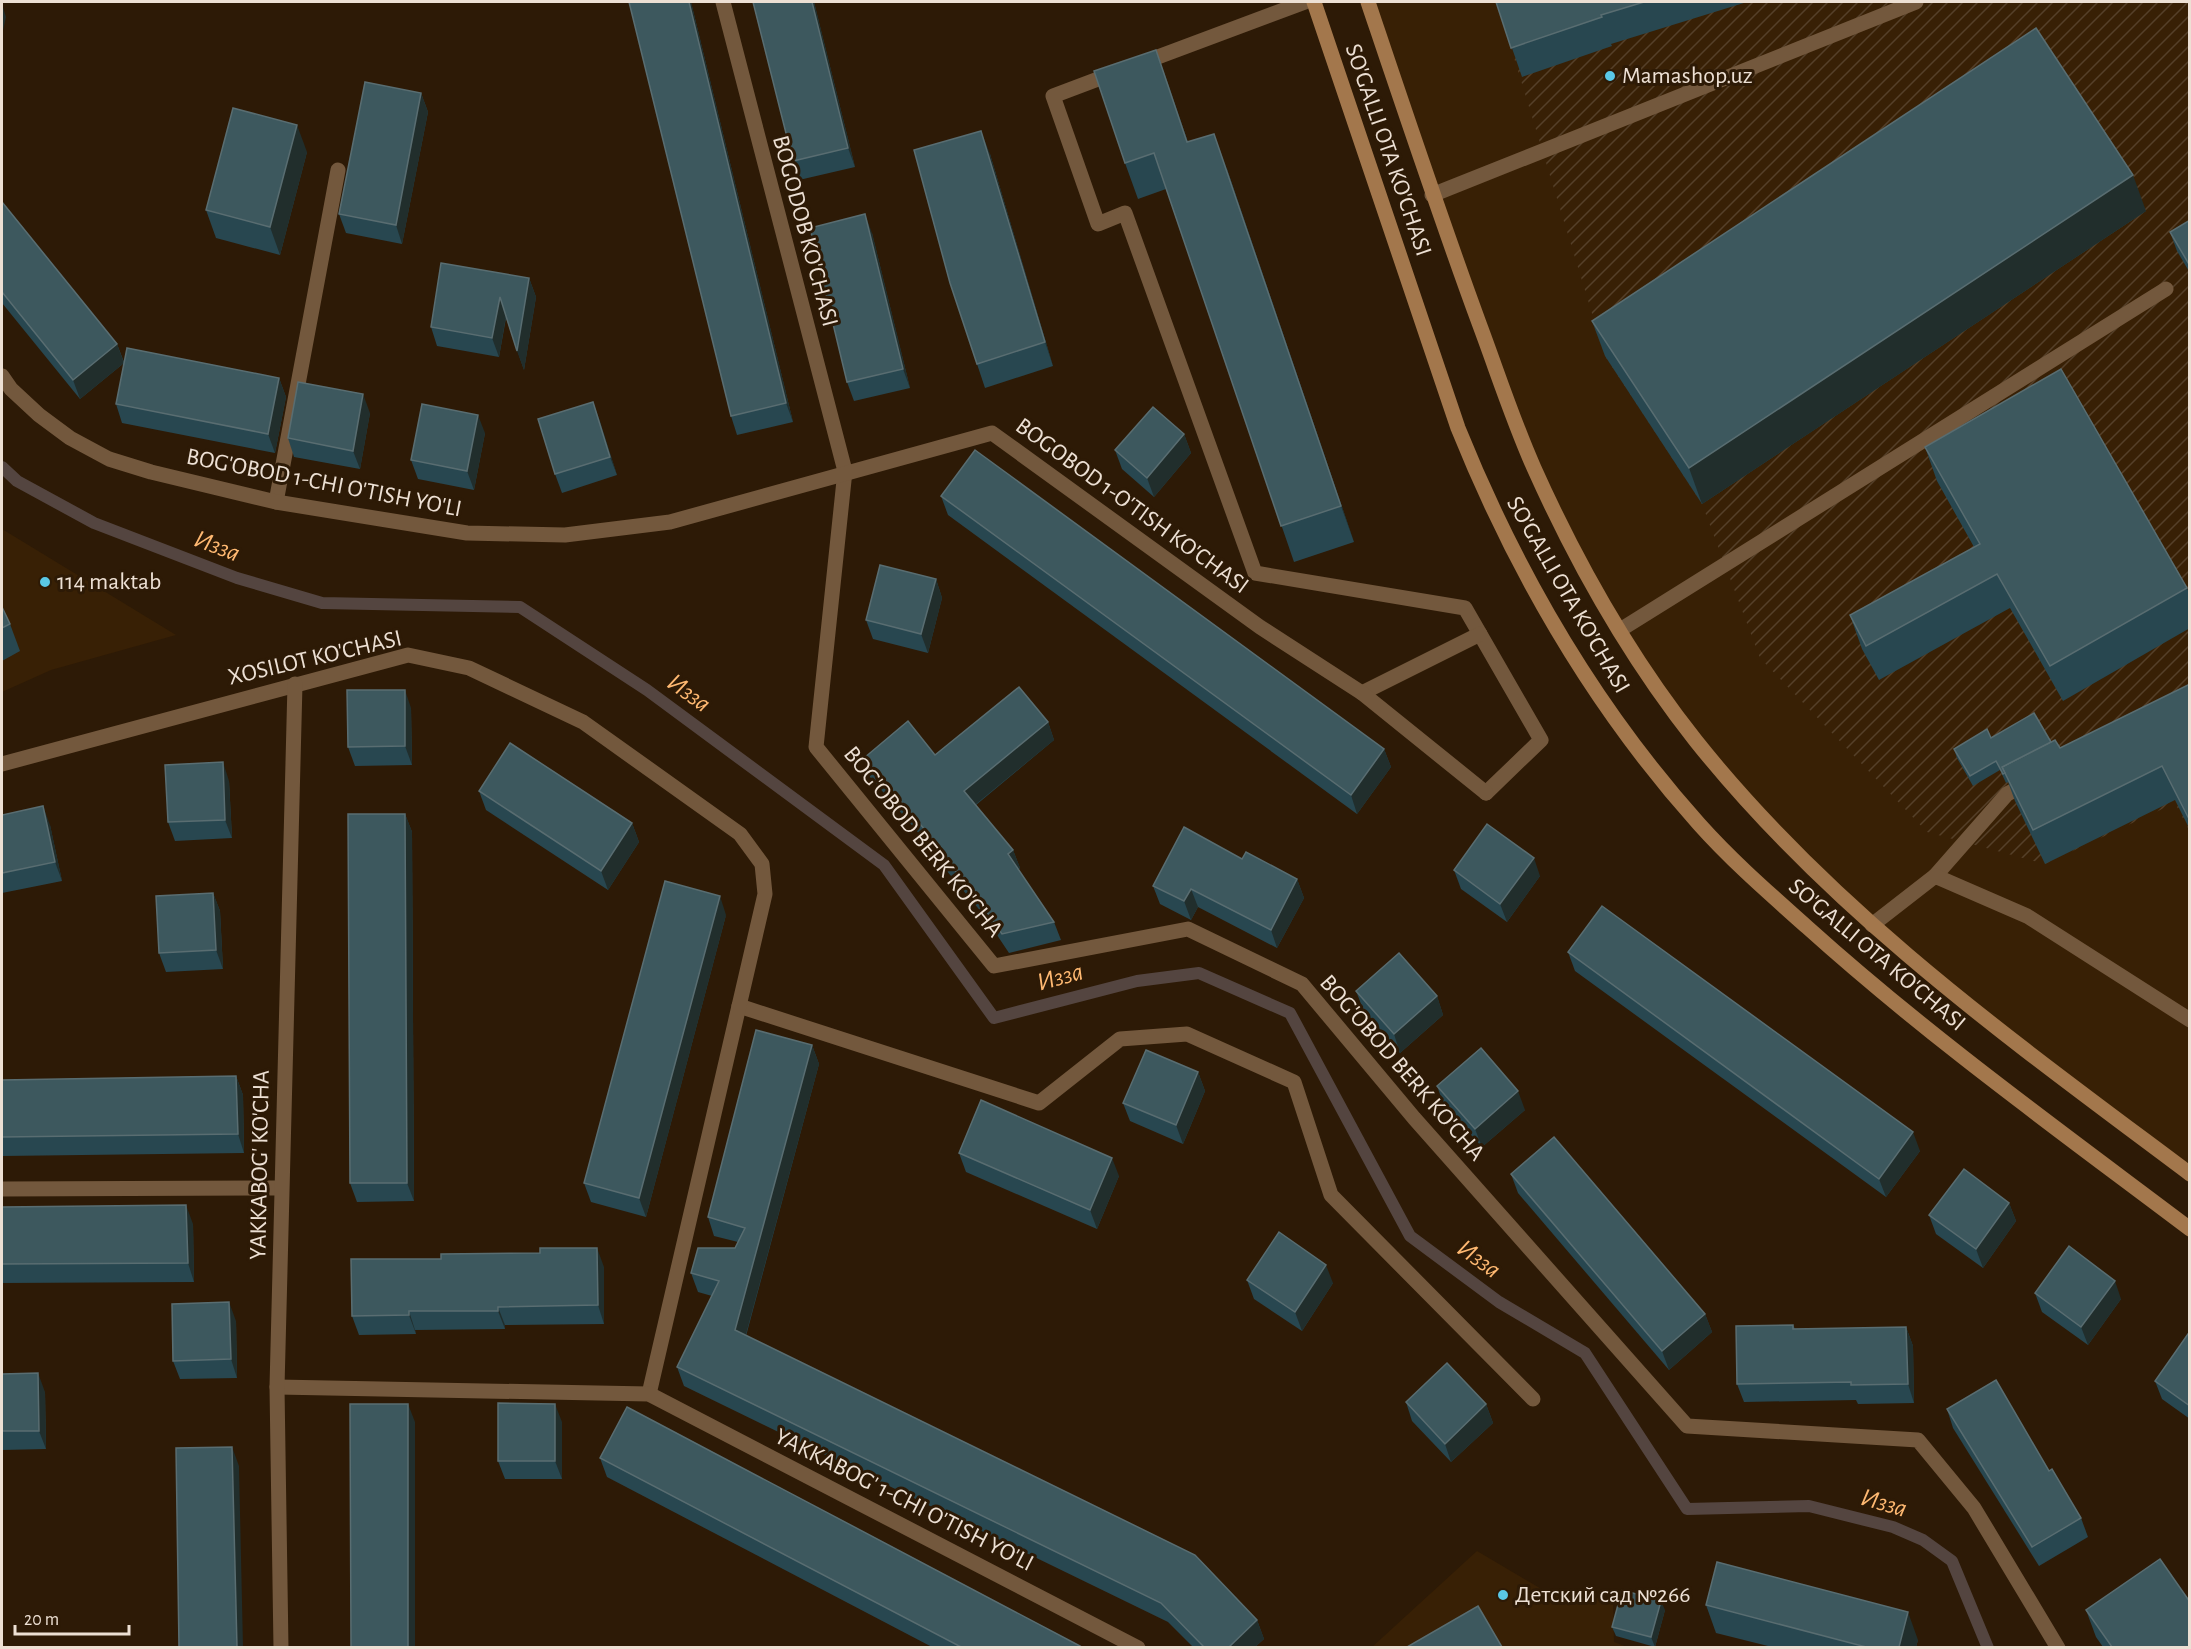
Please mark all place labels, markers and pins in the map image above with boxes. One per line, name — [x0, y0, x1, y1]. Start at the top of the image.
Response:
place label: Mamashop.uz — [1622, 64, 1753, 88]
marker: Mamashop.uz — [1603, 69, 1617, 83]
place label: 114 maktab — [57, 570, 161, 594]
marker: 114 maktab — [38, 575, 52, 589]
place label: Детский сад №266 — [1515, 1583, 1691, 1607]
marker: Детский сад №266 — [1496, 1588, 1510, 1602]

